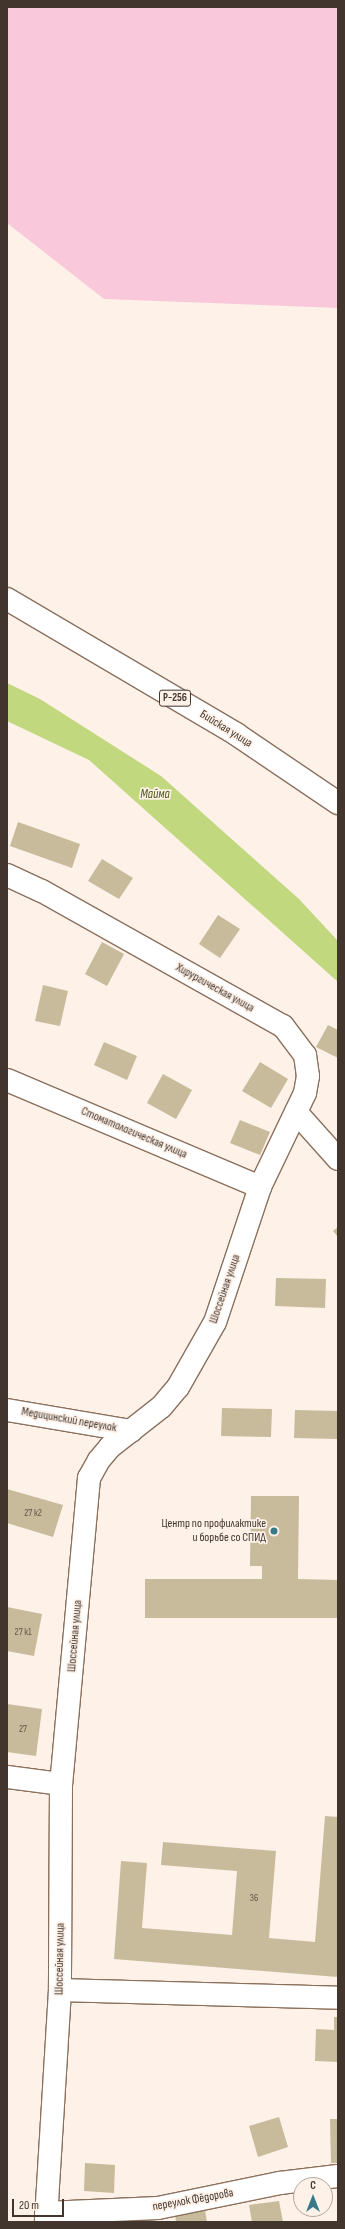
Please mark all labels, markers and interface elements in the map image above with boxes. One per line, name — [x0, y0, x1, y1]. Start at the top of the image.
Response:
road number: Р-256 — [158, 689, 192, 707]
street label: Бийская улица — [197, 707, 255, 751]
water label: Майма — [140, 786, 170, 802]
street label: Хирургическая улица — [173, 961, 257, 1015]
street label: Стоматологическая улица — [79, 1104, 189, 1162]
street label: Шоссейная улица — [206, 1253, 244, 1325]
street label: Медицинский переулок — [20, 1405, 118, 1435]
house number: 27 к2 — [24, 1508, 42, 1520]
place label: Центр по профилактике и борьбе со СПИД — [161, 1517, 266, 1545]
marker: Центр по профилактике и борьбе со СПИД — [269, 1526, 279, 1536]
street label: Шоссейная улица — [65, 1599, 85, 1673]
house number: 27 к1 — [15, 1627, 31, 1639]
house number: 27 — [19, 1724, 27, 1736]
house number: 36 — [250, 1893, 258, 1905]
street label: Шоссейная улица — [52, 1923, 68, 1995]
north arrow — [293, 2177, 333, 2217]
text: С — [310, 2179, 316, 2192]
street label: переулок Фёдорова — [151, 2186, 235, 2214]
scale bar — [14, 2191, 66, 2217]
text: 20 m — [19, 2198, 39, 2213]

